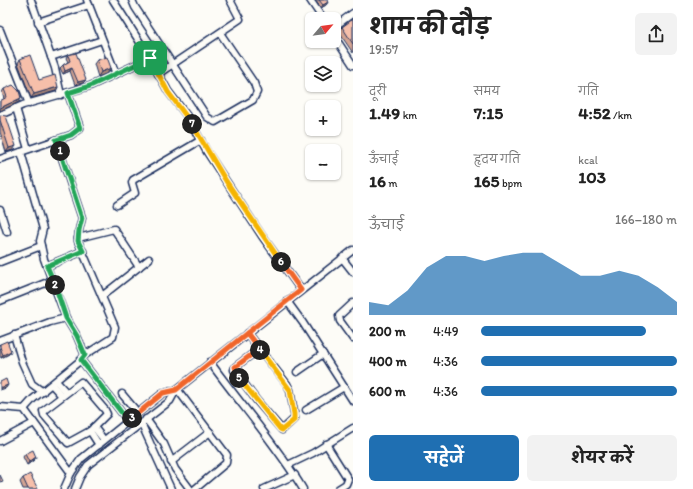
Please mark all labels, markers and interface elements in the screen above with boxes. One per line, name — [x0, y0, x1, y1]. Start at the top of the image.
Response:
north arrow — [305, 12, 341, 48]
map controls — [305, 12, 341, 180]
text: शाम की दौड़ — [369, 13, 490, 40]
button: share — [635, 13, 677, 55]
pin — [133, 41, 167, 75]
text: 19:57 — [369, 42, 398, 57]
icon: arrive — [139, 47, 161, 69]
button: layers — [305, 56, 341, 92]
text: दूरी — [369, 85, 386, 98]
text: समय — [474, 85, 500, 98]
text: गति — [578, 85, 598, 98]
button: + — [305, 100, 341, 136]
text: 1.49 — [369, 103, 400, 123]
text: 7:15 — [474, 103, 503, 123]
text: 4:52 — [578, 103, 611, 123]
text: km — [400, 109, 417, 122]
text: /km — [611, 109, 632, 122]
pin: 7 — [182, 114, 202, 134]
text: 7 — [189, 117, 195, 130]
pin: 1 — [50, 141, 70, 161]
text: 1 — [57, 144, 63, 157]
button: − — [305, 144, 341, 180]
text: ऊँचाई — [369, 153, 399, 166]
text: हृदय गति — [474, 153, 520, 166]
text: kcal — [578, 154, 598, 167]
text: 103 — [578, 167, 606, 187]
text: 16 — [369, 171, 386, 191]
text: 165 — [474, 171, 499, 191]
text: m — [386, 177, 398, 190]
text: bpm — [499, 177, 522, 190]
text: 166–180 m — [615, 212, 677, 227]
text: ऊँचाई — [369, 217, 404, 232]
pin: 6 — [271, 252, 291, 272]
text: 6 — [278, 255, 284, 268]
pin: 2 — [45, 275, 65, 295]
text: 2 — [52, 278, 58, 291]
text: 200 m — [369, 324, 406, 339]
text: 4:49 — [433, 324, 459, 339]
pin: 4 — [250, 340, 270, 360]
text: 4 — [257, 343, 263, 356]
text: 400 m — [369, 354, 407, 369]
text: 4:36 — [433, 354, 458, 369]
pin: 5 — [229, 368, 249, 388]
text: 5 — [236, 371, 242, 384]
text: 600 m — [369, 384, 406, 399]
text: 4:36 — [433, 384, 458, 399]
pin: 3 — [122, 408, 142, 428]
text: 3 — [129, 411, 135, 424]
button: सहेजें — [369, 435, 519, 481]
button: शेयर करें — [527, 435, 677, 481]

